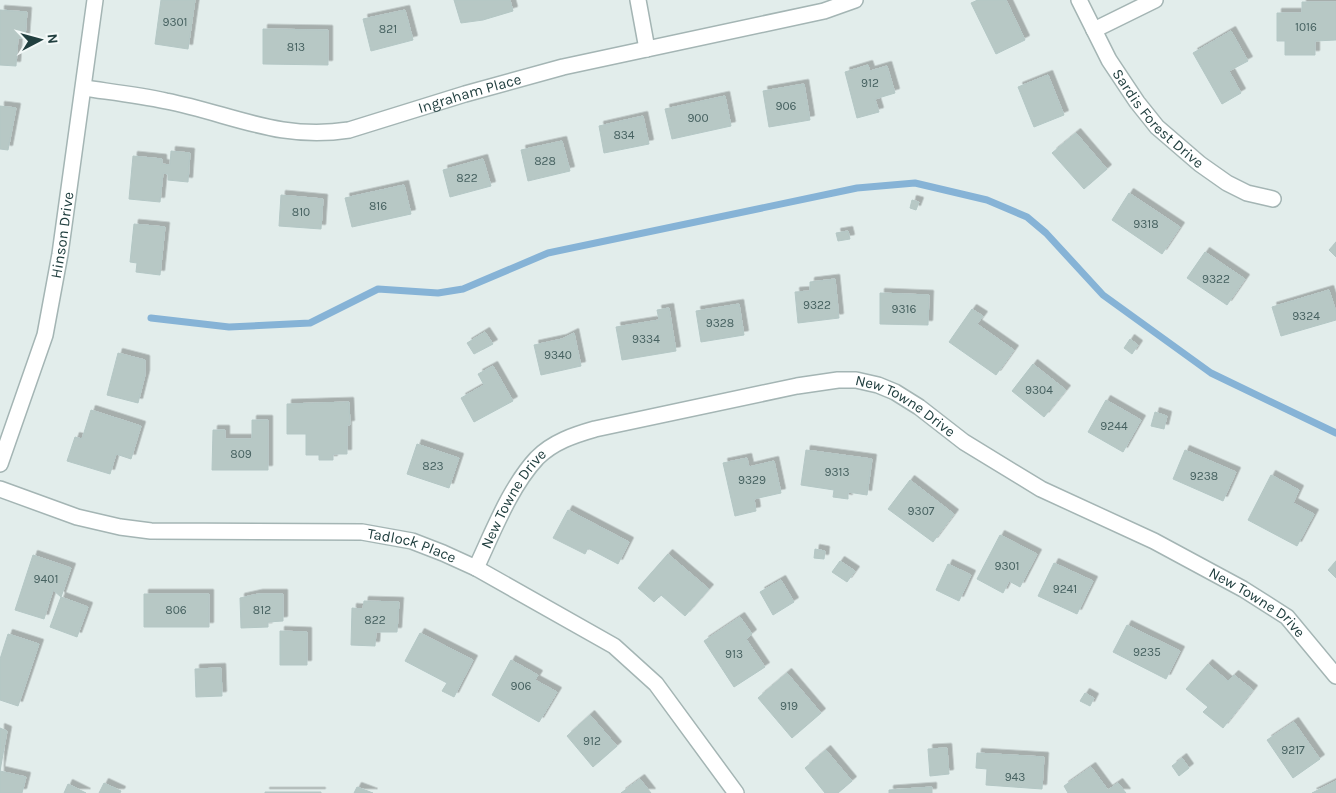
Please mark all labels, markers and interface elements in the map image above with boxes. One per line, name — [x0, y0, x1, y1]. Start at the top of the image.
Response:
north arrow — [15, 15, 65, 65]
house number: 9301 — [162, 15, 188, 29]
house number: 1016 — [1295, 20, 1317, 34]
house number: 821 — [379, 22, 397, 36]
text: N — [43, 33, 61, 45]
house number: 813 — [287, 40, 305, 54]
street label: Sardis Forest Drive — [1109, 66, 1207, 172]
street label: Ingraham Place — [416, 70, 523, 117]
house number: 912 — [861, 76, 879, 90]
house number: 906 — [776, 99, 797, 113]
house number: 900 — [687, 111, 709, 125]
house number: 834 — [613, 128, 635, 142]
house number: 828 — [534, 154, 556, 168]
house number: 822 — [456, 171, 478, 185]
street label: Hinson Drive — [47, 191, 77, 280]
house number: 816 — [369, 199, 387, 213]
house number: 810 — [292, 205, 310, 219]
house number: 9318 — [1133, 217, 1159, 231]
house number: 9322 — [1202, 272, 1230, 286]
house number: 9322 — [803, 298, 831, 312]
house number: 9316 — [892, 302, 917, 316]
house number: 9324 — [1292, 309, 1320, 323]
house number: 9328 — [706, 316, 734, 330]
house number: 9334 — [632, 332, 660, 346]
house number: 9340 — [544, 348, 572, 362]
street label: New Towne Drive — [854, 371, 959, 441]
house number: 9304 — [1025, 383, 1053, 397]
house number: 9244 — [1100, 419, 1128, 433]
street label: New Towne Drive — [477, 445, 550, 551]
house number: 809 — [230, 447, 252, 461]
house number: 823 — [422, 459, 444, 473]
house number: 9313 — [824, 465, 850, 479]
house number: 9238 — [1190, 469, 1218, 483]
house number: 9329 — [738, 473, 766, 487]
house number: 9307 — [908, 504, 935, 518]
street label: Tadlock Place — [366, 524, 459, 567]
house number: 9301 — [994, 559, 1020, 573]
street label: New Towne Drive — [1206, 563, 1309, 641]
house number: 9401 — [34, 572, 58, 586]
house number: 9241 — [1053, 582, 1077, 596]
house number: 806 — [165, 603, 187, 617]
house number: 812 — [253, 603, 271, 617]
house number: 822 — [364, 613, 386, 627]
house number: 9235 — [1133, 645, 1161, 659]
house number: 913 — [725, 647, 743, 661]
house number: 906 — [511, 679, 532, 693]
house number: 919 — [780, 699, 798, 713]
house number: 912 — [583, 734, 601, 748]
house number: 9217 — [1281, 743, 1305, 757]
house number: 943 — [1005, 770, 1025, 784]

